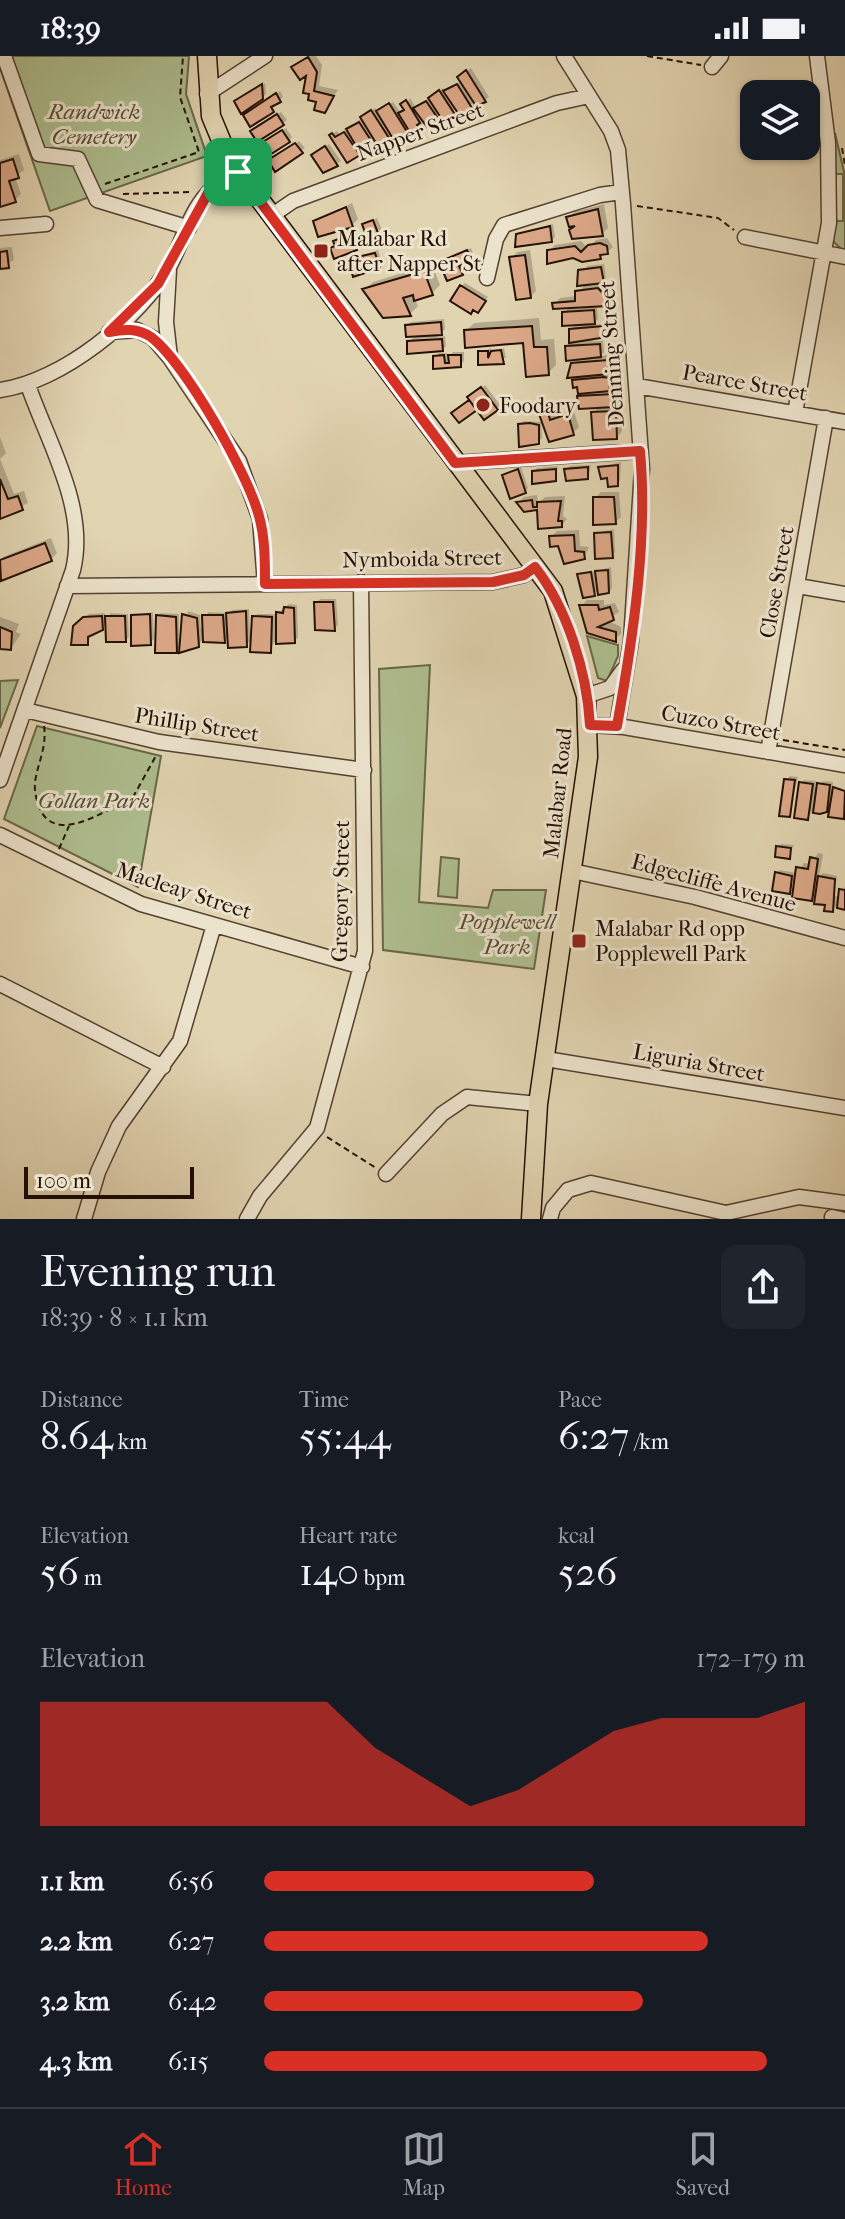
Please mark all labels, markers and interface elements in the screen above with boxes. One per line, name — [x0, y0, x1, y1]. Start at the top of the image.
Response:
text: 18:39 — [40, 11, 101, 46]
map controls — [740, 80, 820, 160]
button: layers — [740, 80, 820, 160]
street label: Napper Street — [353, 97, 488, 167]
park label: Randwick Cemetery — [46, 99, 140, 150]
pin — [204, 138, 272, 206]
icon: arrive — [216, 150, 260, 194]
place label: Malabar Rd after Napper St — [337, 226, 482, 277]
marker: Malabar Rd after Napper St — [312, 242, 330, 260]
street label: Denning Street — [594, 280, 630, 428]
street label: Pearce Street — [680, 359, 810, 407]
place label: Foodary — [499, 393, 578, 419]
marker: Foodary — [474, 396, 492, 414]
street label: Close Street — [754, 524, 800, 640]
street label: Nymboida Street — [342, 545, 502, 573]
street label: Cuzco Street — [659, 700, 783, 746]
street label: Phillip Street — [133, 702, 261, 748]
street label: Malabar Road — [538, 725, 578, 860]
park label: Gollan Park — [38, 788, 150, 814]
street label: Gregory Street — [327, 820, 355, 962]
street label: Edgecliffe Avenue — [628, 848, 799, 918]
street label: Macleay Street — [113, 857, 255, 925]
park label: Popplewell Park — [458, 909, 558, 960]
place label: Malabar Rd opp Popplewell Park — [595, 916, 747, 967]
marker: Malabar Rd opp Popplewell Park — [570, 932, 588, 950]
street label: Liguria Street — [631, 1039, 767, 1087]
scale bar — [24, 1163, 194, 1199]
text: 100 m — [36, 1168, 91, 1194]
button: share — [721, 1245, 805, 1329]
text: Evening run — [40, 1246, 275, 1297]
text: 18:39 · 8 × 1.1 km — [40, 1302, 208, 1333]
text: Distance — [40, 1387, 123, 1413]
text: Time — [299, 1387, 349, 1413]
text: Pace — [558, 1387, 602, 1413]
text: 8.64 — [40, 1413, 113, 1459]
text: 55:44 — [299, 1413, 391, 1459]
text: 6:27 — [558, 1413, 629, 1459]
text: km — [113, 1429, 147, 1455]
text: /km — [629, 1429, 669, 1455]
text: Elevation — [40, 1523, 129, 1549]
text: Heart rate — [299, 1523, 398, 1549]
text: kcal — [558, 1523, 595, 1549]
text: 56 — [40, 1549, 79, 1595]
text: 140 — [299, 1549, 359, 1595]
text: 526 — [558, 1549, 618, 1595]
text: m — [79, 1565, 102, 1591]
text: bpm — [359, 1565, 405, 1591]
text: Elevation — [40, 1643, 145, 1674]
text: 172–179 m — [696, 1643, 805, 1674]
text: 1.1 km — [40, 1866, 104, 1897]
text: 6:56 — [168, 1866, 214, 1897]
text: 2.2 km — [40, 1926, 112, 1957]
text: 6:27 — [168, 1926, 214, 1957]
text: 3.2 km — [40, 1986, 110, 2017]
text: 6:42 — [168, 1986, 217, 2017]
text: 4.3 km — [40, 2046, 112, 2077]
text: 6:15 — [168, 2046, 209, 2077]
tab: Home — [115, 2127, 172, 2201]
tab: Map — [402, 2127, 446, 2201]
tab: Saved — [676, 2127, 730, 2201]

